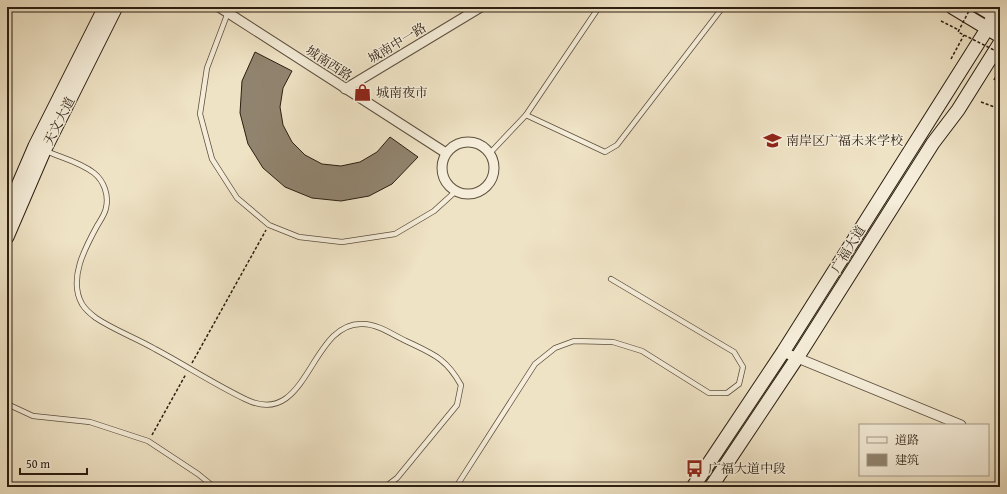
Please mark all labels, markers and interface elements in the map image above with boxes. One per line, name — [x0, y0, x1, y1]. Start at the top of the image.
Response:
street label: 城南中一路 — [364, 18, 430, 68]
street label: 城南西路 — [302, 41, 356, 85]
shop icon: 城南夜市 — [353, 82, 373, 102]
place label: 城南夜市 — [376, 83, 428, 102]
street label: 天文大道 — [39, 94, 79, 148]
school or university icon: 南岸区广福未来学校 — [763, 130, 783, 150]
place label: 南岸区广福未来学校 — [786, 131, 903, 150]
street label: 广福大道 — [826, 222, 870, 276]
legend — [859, 424, 989, 476]
text: 道路 — [895, 431, 919, 448]
scale bar — [20, 450, 87, 476]
text: 建筑 — [895, 451, 919, 468]
text: 50 m — [26, 455, 50, 472]
bus stop icon: 广福大道中段 — [685, 458, 705, 478]
place label: 广福大道中段 — [708, 459, 786, 478]

